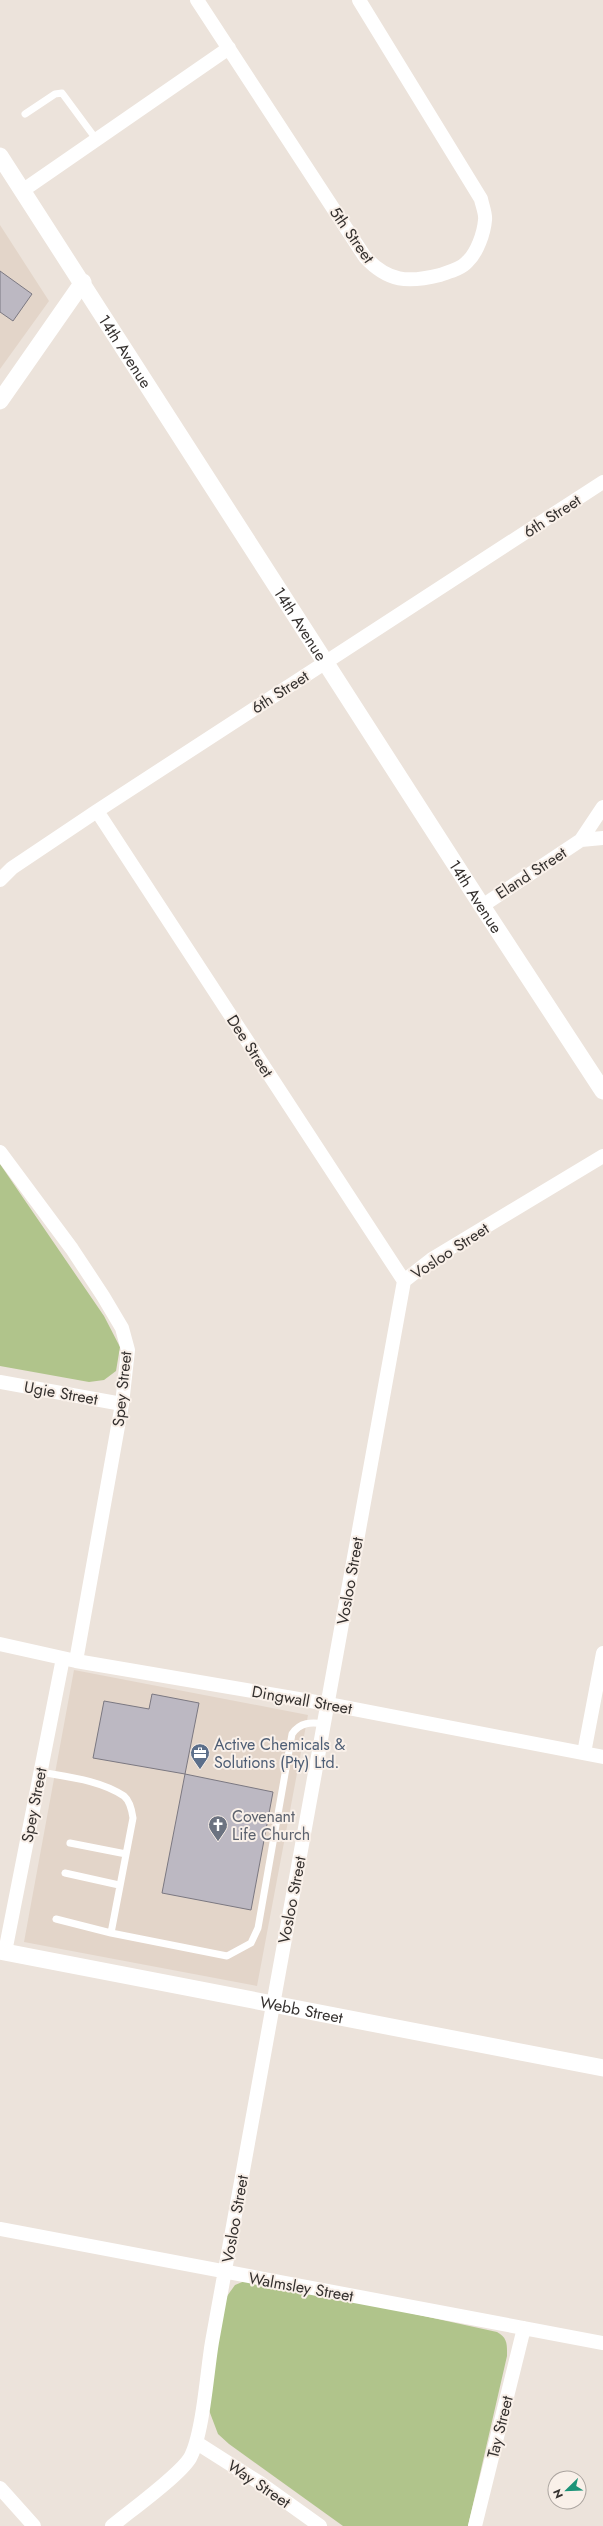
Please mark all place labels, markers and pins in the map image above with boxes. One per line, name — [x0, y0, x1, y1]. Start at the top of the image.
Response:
place label: Active Chemicals & Solutions (Pty) Ltd. — [214, 1733, 346, 1774]
office icon: Active Chemicals & Solutions (Pty) Ltd. — [189, 1742, 211, 1770]
place label: Covenant Life Church — [232, 1805, 310, 1846]
church icon: Covenant Life Church — [207, 1814, 229, 1842]

